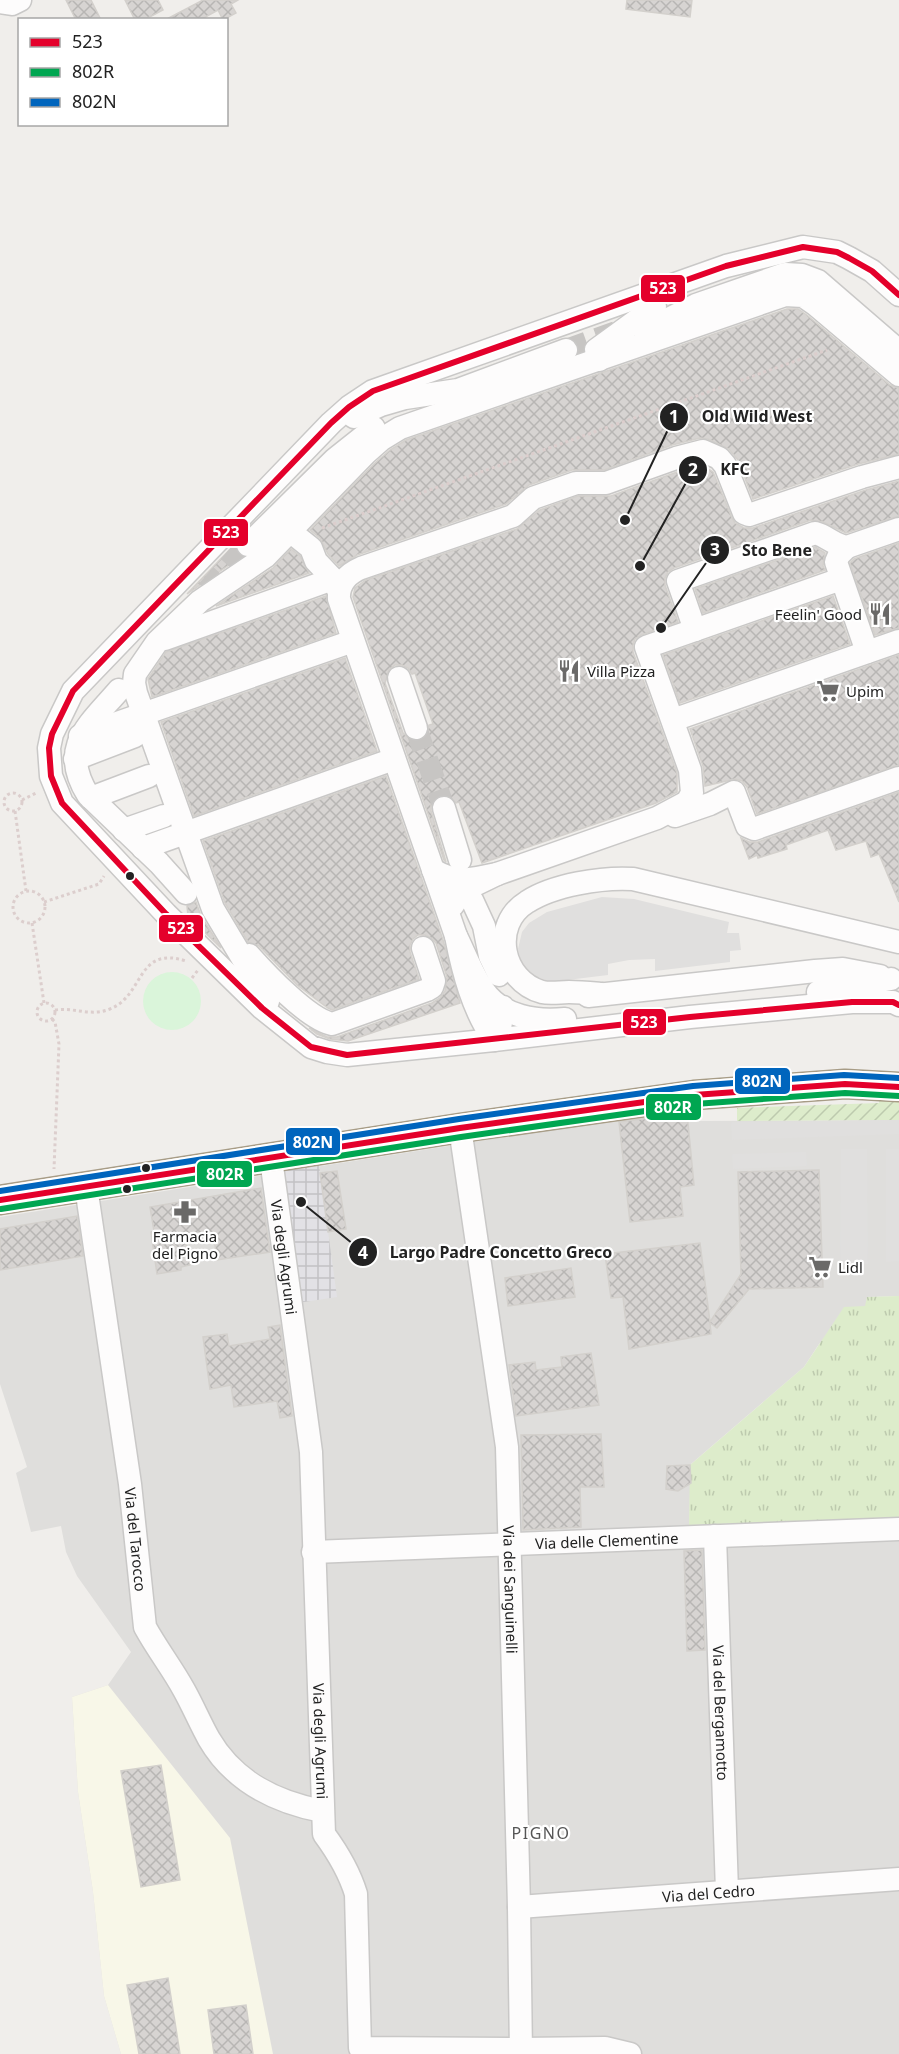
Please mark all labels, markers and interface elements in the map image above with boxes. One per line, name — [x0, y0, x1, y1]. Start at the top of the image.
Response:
legend — [18, 18, 228, 126]
text: 523 — [72, 29, 103, 53]
text: 802R — [72, 59, 114, 83]
text: 802N — [72, 89, 117, 113]
line badge: 523 — [640, 274, 686, 303]
text: 523 — [649, 277, 677, 299]
callout: Old Wild West — [659, 400, 824, 434]
text: 1 — [669, 404, 679, 428]
text: Old Wild West — [702, 405, 812, 427]
callout: KFC — [678, 453, 762, 487]
text: 2 — [688, 457, 698, 481]
text: KFC — [720, 458, 750, 480]
line badge: 523 — [203, 518, 249, 547]
text: 523 — [212, 521, 240, 543]
callout: Sto Bene — [700, 533, 825, 567]
text: 3 — [710, 537, 720, 561]
text: Sto Bene — [742, 539, 812, 561]
restaurant icon: Feelin' Good — [867, 601, 893, 627]
place label: Feelin' Good — [775, 604, 862, 624]
restaurant icon: Villa Pizza — [556, 658, 582, 684]
place label: Villa Pizza — [587, 661, 655, 681]
supermarket icon: Upim — [815, 678, 841, 704]
place label: Upim — [846, 681, 884, 701]
unlabelled marker — [124, 870, 136, 882]
line badge: 523 — [158, 914, 204, 943]
text: 523 — [167, 917, 195, 939]
line badge: 523 — [622, 1008, 667, 1036]
text: 523 — [630, 1011, 658, 1033]
line badge: 802N — [734, 1067, 791, 1095]
text: 802N — [742, 1070, 782, 1092]
line badge: 802R — [645, 1093, 702, 1121]
text: 802R — [654, 1096, 692, 1118]
line badge: 802N — [285, 1127, 341, 1156]
text: 802N — [293, 1131, 333, 1153]
line badge: 802R — [196, 1160, 253, 1188]
unlabelled marker — [140, 1162, 152, 1174]
text: 802R — [206, 1163, 244, 1185]
unlabelled marker — [121, 1183, 133, 1195]
street label: Via degli Agrumi — [267, 1198, 302, 1316]
pharmacy icon: Farmacia del Pigno — [172, 1199, 198, 1225]
place label: Farmacia del Pigno — [152, 1226, 218, 1263]
callout: Largo Padre Concetto Greco — [348, 1235, 625, 1269]
text: 4 — [358, 1240, 368, 1264]
text: Largo Padre Concetto Greco — [390, 1241, 612, 1263]
supermarket icon: Lidl — [807, 1254, 833, 1280]
place label: Lidl — [838, 1257, 863, 1277]
street label: Via del Tarocco — [120, 1486, 151, 1593]
street label: Via dei Sanguinelli — [499, 1525, 522, 1654]
street label: Via delle Clementine — [535, 1528, 679, 1553]
street label: Via del Bergamotto — [709, 1645, 733, 1781]
street label: Via degli Agrumi — [309, 1683, 333, 1799]
district label: PIGNO — [512, 1822, 570, 1844]
street label: Via del Cedro — [661, 1880, 756, 1906]

